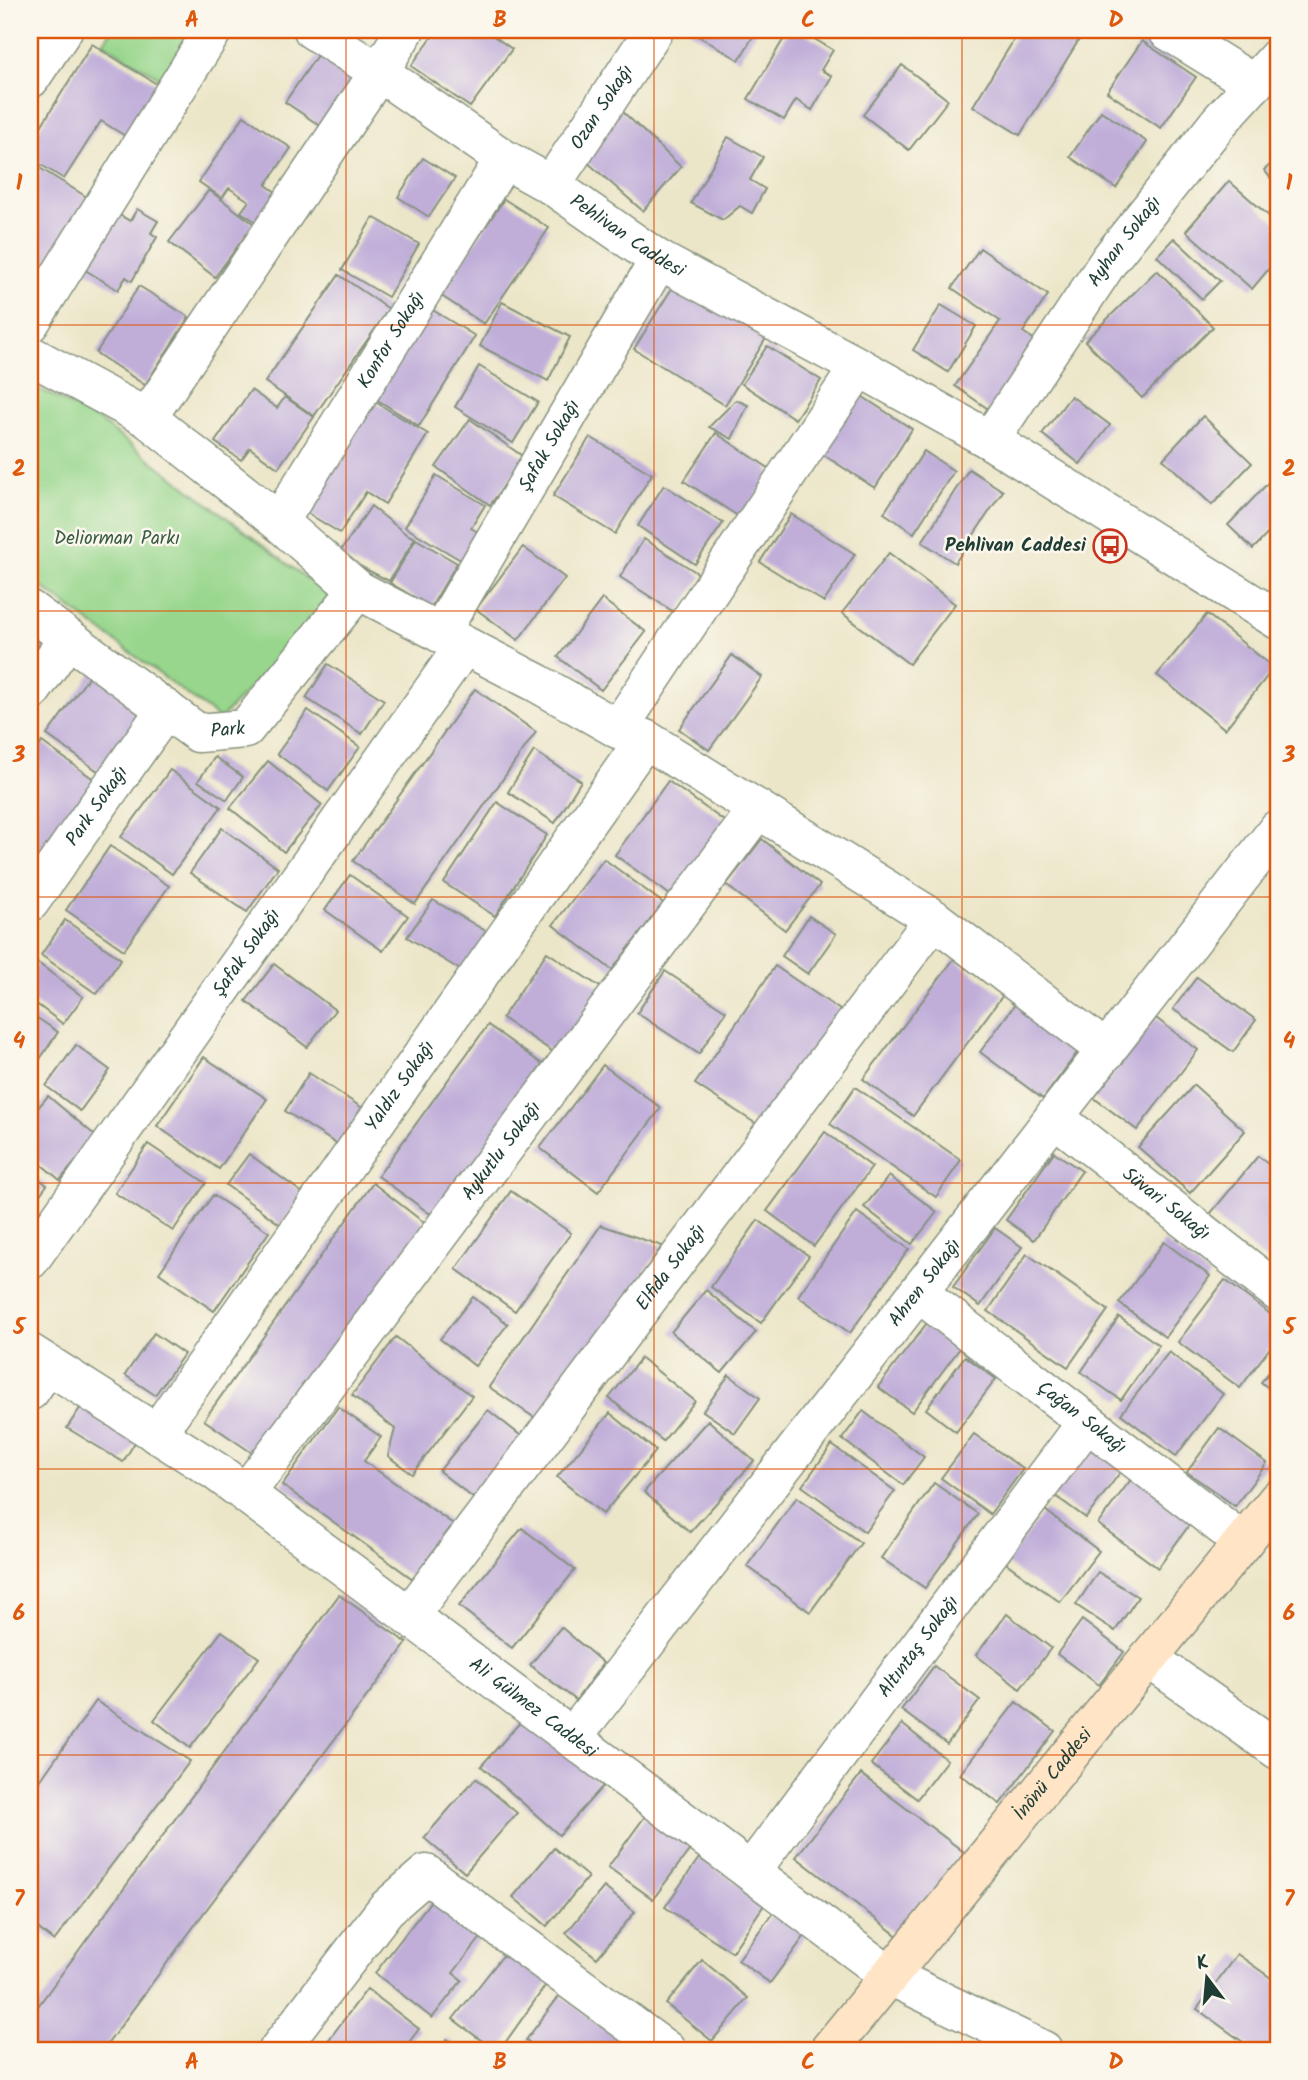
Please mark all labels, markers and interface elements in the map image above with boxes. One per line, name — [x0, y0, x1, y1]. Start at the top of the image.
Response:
text: A — [185, 3, 199, 39]
text: B — [493, 3, 507, 39]
text: C — [801, 3, 815, 39]
text: D — [1108, 3, 1124, 39]
street label: Ozan Sokağı — [563, 59, 642, 156]
text: 1 — [16, 166, 23, 202]
text: 1 — [1286, 166, 1293, 202]
street label: Pehlivan Caddesi — [563, 187, 691, 287]
street label: Ayhan Sokağı — [1080, 190, 1170, 293]
street label: Konfor Sokağı — [350, 285, 434, 395]
street label: Şafak Sokağı — [511, 394, 589, 498]
text: 2 — [12, 452, 26, 488]
text: 2 — [1282, 452, 1296, 488]
park label: Deliorman Parkı — [54, 524, 180, 554]
bus stop icon: Pehlivan Caddesi — [1091, 527, 1129, 565]
place label: Pehlivan Caddesi — [945, 531, 1087, 561]
street label: Park — [209, 714, 246, 747]
text: 3 — [12, 738, 26, 774]
text: 3 — [1282, 738, 1296, 774]
street label: Park Sokağı — [58, 760, 136, 853]
street label: Şafak Sokağı — [205, 903, 289, 1003]
text: 4 — [13, 1024, 26, 1060]
text: 4 — [1283, 1024, 1296, 1060]
street label: Yaldız Sokağı — [358, 1035, 443, 1138]
street label: Aykutlu Sokağı — [455, 1095, 549, 1207]
street label: Süvari Sokağı — [1115, 1160, 1217, 1249]
street label: Elfida Sokağı — [629, 1218, 714, 1318]
street label: Ahren Sokağı — [881, 1232, 969, 1334]
text: 5 — [12, 1310, 27, 1346]
text: 5 — [1282, 1310, 1297, 1346]
street label: Çağan Sokağı — [1030, 1374, 1133, 1462]
street label: Altıntaş Sokağı — [870, 1589, 967, 1704]
text: 6 — [13, 1596, 25, 1632]
text: 6 — [1283, 1596, 1295, 1632]
street label: Ali Gülmez Caddesi — [462, 1650, 604, 1767]
street label: İnönü Caddesi — [1006, 1721, 1101, 1828]
text: 7 — [14, 1882, 26, 1918]
text: 7 — [1284, 1882, 1296, 1918]
north arrow — [1172, 1944, 1242, 2014]
text: K — [1193, 1948, 1213, 1980]
text: A — [185, 2045, 199, 2080]
text: B — [493, 2045, 507, 2080]
text: C — [801, 2045, 815, 2080]
text: D — [1108, 2045, 1124, 2080]

